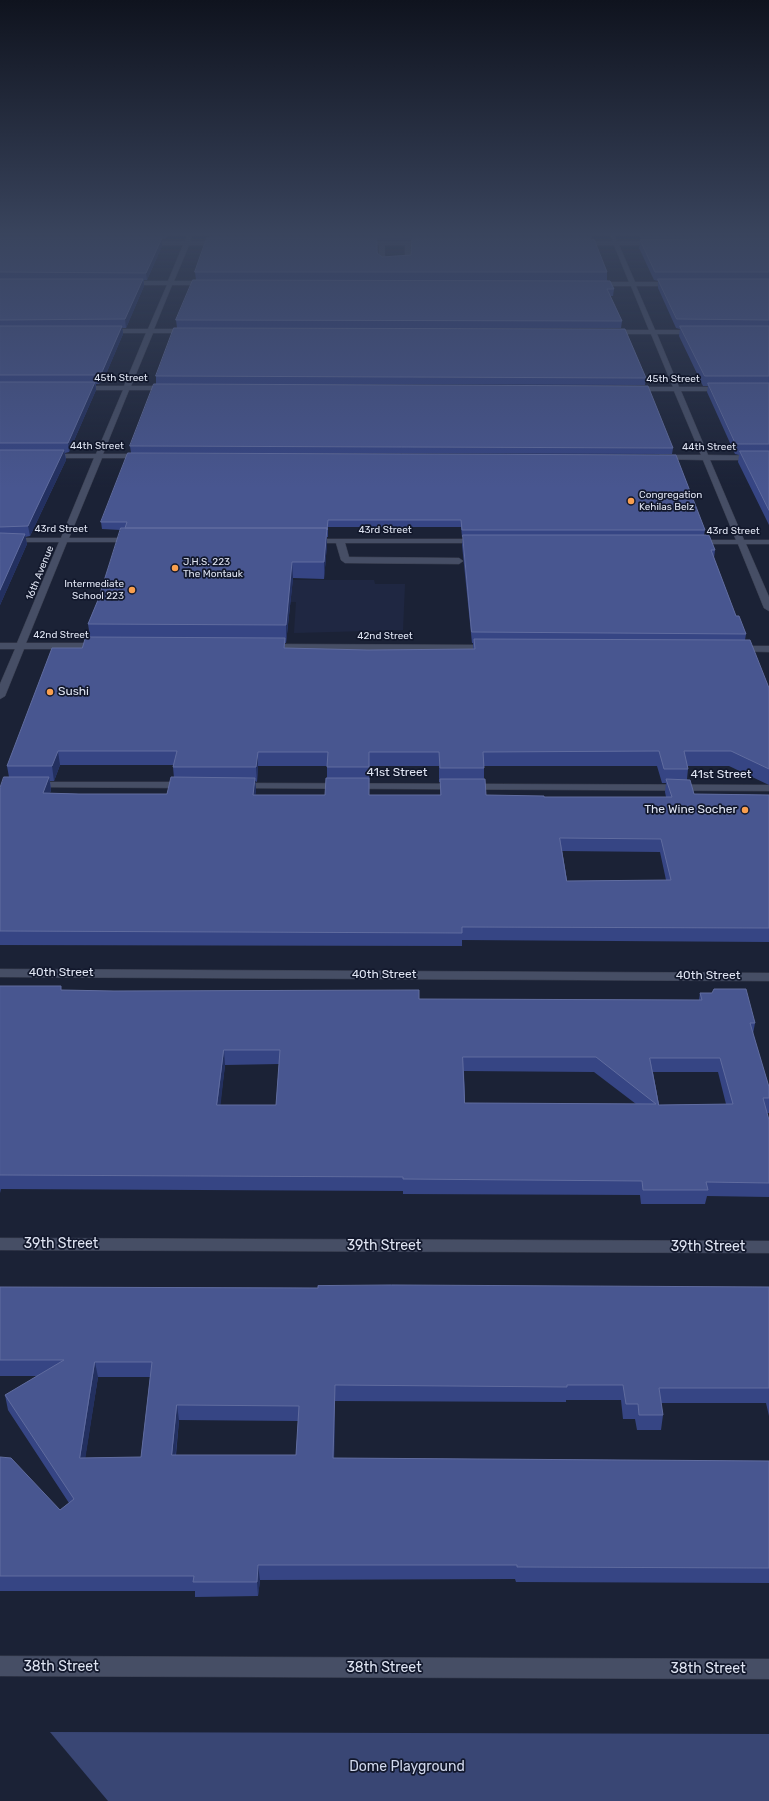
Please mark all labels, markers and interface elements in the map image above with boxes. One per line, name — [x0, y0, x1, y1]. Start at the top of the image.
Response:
street label: 45th Street — [94, 372, 148, 384]
street label: 45th Street — [646, 373, 700, 385]
street label: 44th Street — [70, 440, 124, 452]
street label: 44th Street — [682, 441, 736, 453]
place label: Congregation Kehilas Belz — [639, 489, 702, 512]
marker: Congregation Kehilas Belz — [626, 496, 636, 506]
street label: 43rd Street — [34, 523, 88, 535]
street label: 43rd Street — [358, 524, 412, 536]
street label: 43rd Street — [706, 525, 760, 537]
street label: 16th Avenue — [24, 544, 56, 602]
place label: J.H.S. 223 The Montauk — [183, 556, 243, 580]
marker: J.H.S. 223 The Montauk — [170, 563, 180, 573]
place label: Intermediate School 223 — [64, 578, 124, 602]
marker: Intermediate School 223 — [127, 585, 137, 595]
street label: 42nd Street — [33, 629, 89, 641]
street label: 42nd Street — [357, 630, 413, 642]
place label: Sushi — [58, 685, 89, 699]
marker: Sushi — [45, 687, 55, 697]
street label: 41st Street — [367, 766, 427, 780]
street label: 41st Street — [691, 768, 751, 782]
place label: The Wine Socher — [644, 803, 737, 817]
marker: The Wine Socher — [740, 805, 750, 815]
street label: 40th Street — [29, 966, 93, 980]
street label: 40th Street — [352, 968, 416, 982]
street label: 40th Street — [676, 969, 740, 983]
street label: 39th Street — [24, 1236, 98, 1252]
street label: 39th Street — [347, 1238, 421, 1254]
street label: 39th Street — [671, 1239, 745, 1255]
street label: 38th Street — [23, 1659, 99, 1675]
street label: 38th Street — [346, 1660, 422, 1676]
street label: 38th Street — [670, 1661, 746, 1677]
park label: Dome Playground — [349, 1759, 465, 1775]

